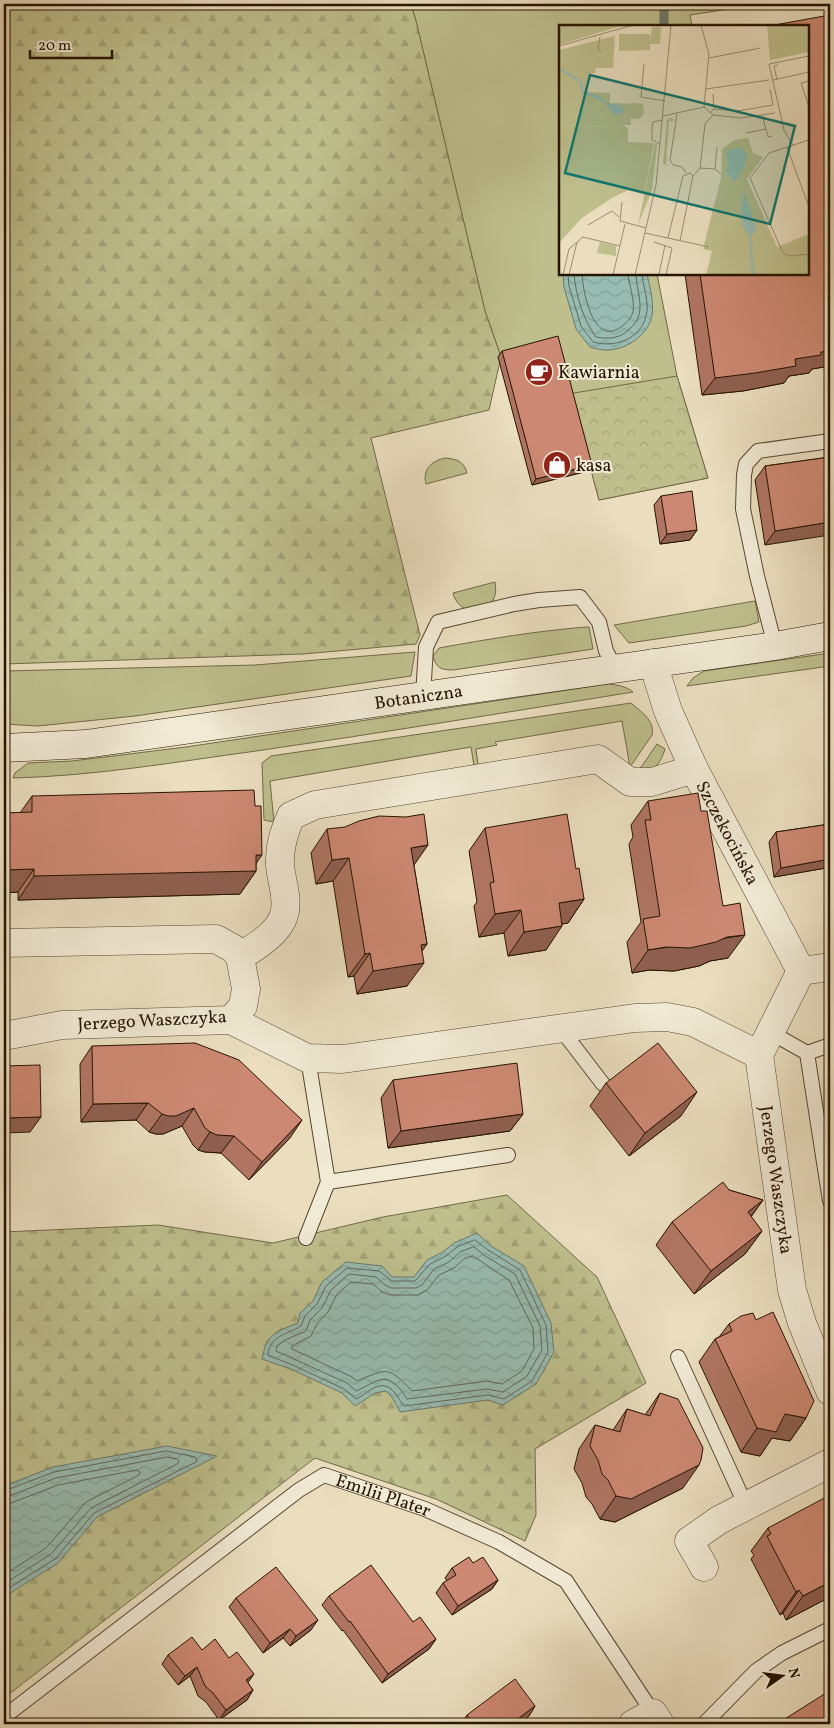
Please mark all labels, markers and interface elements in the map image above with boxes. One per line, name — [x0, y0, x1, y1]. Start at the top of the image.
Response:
inset map — [559, 25, 809, 275]
scale bar — [30, 28, 112, 60]
text: 20 m — [38, 36, 71, 57]
cafe icon: Kawiarnia — [524, 357, 554, 387]
place label: Kawiarnia — [558, 361, 640, 386]
shop icon: kasa — [542, 450, 572, 480]
place label: kasa — [576, 454, 611, 479]
street label: Botaniczna — [373, 680, 465, 717]
street label: Szczekocińska — [689, 777, 764, 890]
street label: Jerzego Waszczyka — [77, 1005, 227, 1038]
street label: Jerzego Waszczyka — [752, 1104, 798, 1256]
street label: Emilii Plater — [332, 1469, 435, 1524]
north arrow — [756, 1650, 806, 1700]
text: N — [783, 1666, 804, 1680]

